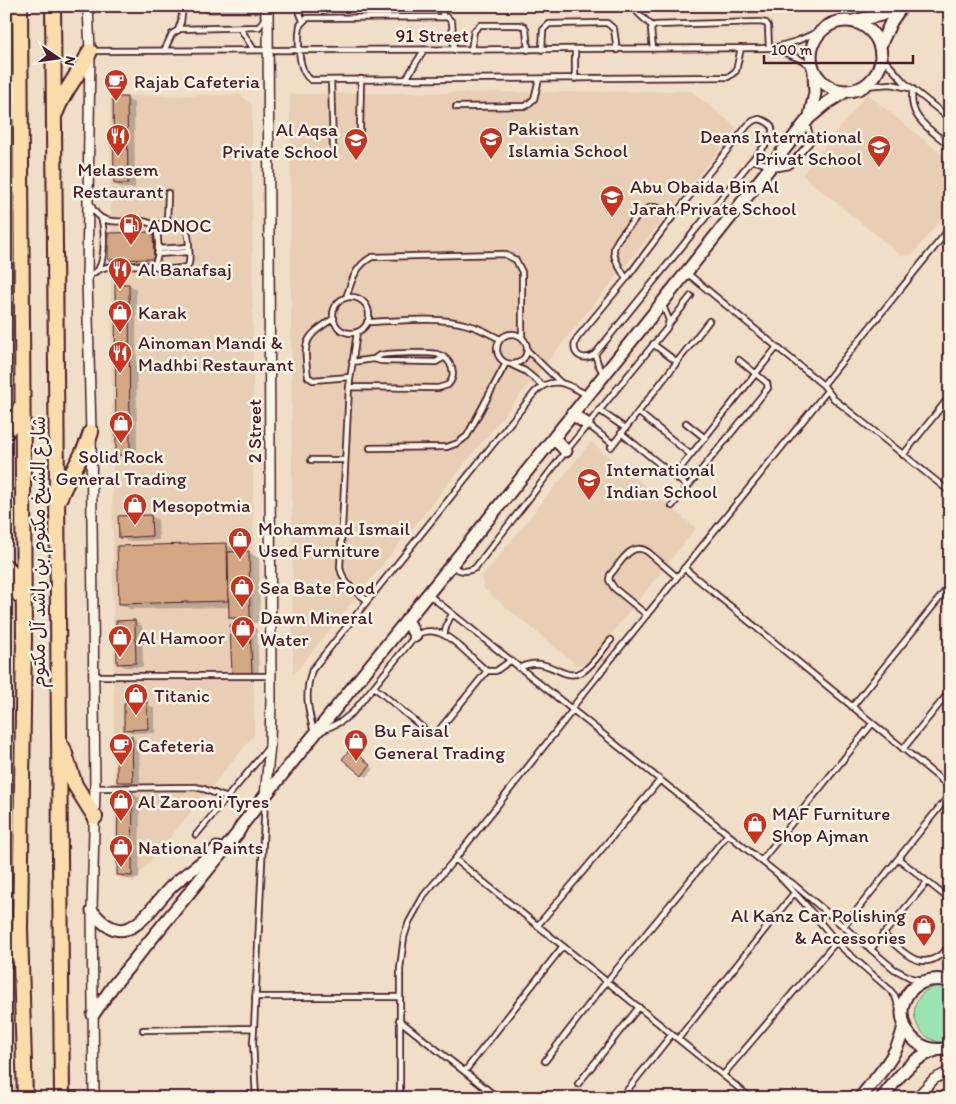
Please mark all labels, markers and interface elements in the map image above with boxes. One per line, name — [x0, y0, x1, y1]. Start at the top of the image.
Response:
street label: 91 Street — [395, 24, 469, 47]
north arrow — [32, 32, 82, 82]
scale bar — [764, 32, 912, 64]
text: 100 m — [771, 41, 813, 59]
text: N — [61, 54, 80, 67]
cafe icon: Rajab Cafeteria — [103, 68, 129, 102]
place label: Rajab Cafeteria — [134, 70, 260, 93]
place label: Pakistan Islamia School — [508, 117, 628, 162]
place label: Al Aqsa Private School — [222, 118, 339, 163]
restaurant icon: Melassem Restaurant — [105, 123, 131, 157]
place label: Deans International Privat School — [700, 125, 863, 170]
school or university icon: Pakistan Islamia School — [478, 126, 504, 160]
school or university icon: Al Aqsa Private School — [343, 127, 369, 161]
school or university icon: Deans International Privat School — [866, 134, 892, 168]
place label: Melassem Restaurant — [72, 158, 164, 203]
place label: Abu Obaida Bin Al Jarah Private School — [630, 175, 797, 220]
school or university icon: Abu Obaida Bin Al Jarah Private School — [599, 184, 625, 218]
fuel station icon: ADNOC — [118, 212, 144, 246]
place label: ADNOC — [148, 214, 212, 237]
restaurant icon: Al Banafsaj — [107, 256, 133, 290]
place label: Al Banafsaj — [138, 258, 232, 281]
shop icon: Karak — [107, 299, 133, 333]
place label: Karak — [138, 301, 187, 324]
place label: Ainoman Mandi & Madhbi Restaurant — [138, 331, 294, 376]
restaurant icon: Ainoman Mandi & Madhbi Restaurant — [107, 340, 133, 374]
street label: 2 Street — [243, 399, 266, 463]
shop icon: Solid Rock General Trading — [108, 410, 134, 444]
street label: شارع الشيخ مكتوم بن راشد آل مكتوم — [27, 416, 53, 688]
place label: Solid Rock General Trading — [56, 445, 187, 490]
place label: International Indian School — [606, 458, 718, 503]
school or university icon: International Indian School — [576, 467, 602, 501]
shop icon: Mesopotmia — [122, 492, 148, 526]
place label: Mesopotmia — [152, 494, 250, 517]
place label: Mohammad Ismail Used Furniture — [258, 517, 410, 562]
shop icon: Mohammad Ismail Used Furniture — [227, 526, 253, 560]
shop icon: Sea Bate Food — [229, 574, 255, 608]
place label: Sea Bate Food — [260, 576, 375, 599]
place label: Dawn Mineral Water — [260, 606, 373, 651]
shop icon: Dawn Mineral Water — [230, 615, 256, 649]
shop icon: Al Hamoor — [107, 624, 133, 658]
place label: Al Hamoor — [138, 626, 225, 649]
shop icon: Titanic — [123, 682, 149, 716]
place label: Titanic — [154, 684, 210, 707]
place label: Bu Faisal General Trading — [374, 719, 505, 764]
shop icon: Bu Faisal General Trading — [343, 728, 369, 762]
cafe icon: Cafeteria — [108, 732, 134, 766]
place label: Cafeteria — [138, 734, 214, 757]
shop icon: Al Zarooni Tyres — [108, 788, 134, 822]
place label: Al Zarooni Tyres — [138, 790, 269, 813]
place label: MAF Furniture Shop Ajman — [772, 802, 890, 847]
shop icon: MAF Furniture Shop Ajman — [742, 811, 768, 845]
shop icon: National Paints — [108, 834, 134, 868]
place label: National Paints — [138, 836, 263, 859]
place label: Al Kanz Car Polishing & Accessories — [731, 904, 906, 949]
shop icon: Al Kanz Car Polishing & Accessories — [911, 913, 937, 947]

